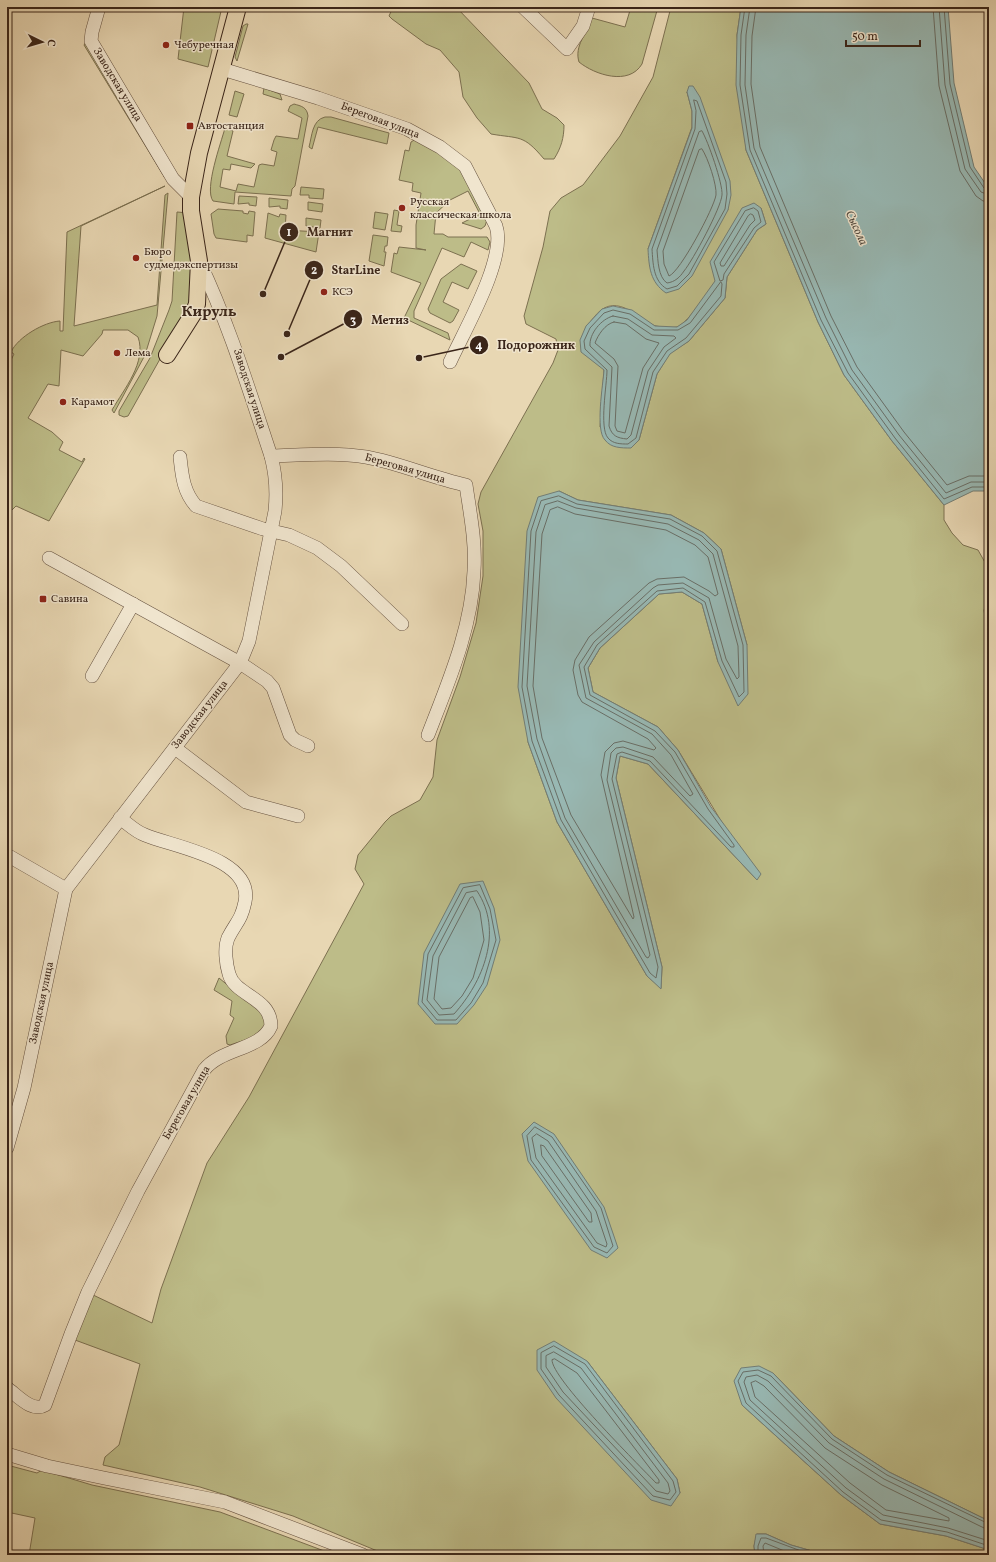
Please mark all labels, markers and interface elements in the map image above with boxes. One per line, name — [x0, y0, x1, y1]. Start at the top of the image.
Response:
north arrow — [22, 22, 62, 62]
scale bar — [846, 22, 920, 48]
text: 50 m — [852, 29, 878, 45]
place label: Чебуречная — [174, 38, 234, 53]
text: С — [43, 39, 58, 47]
marker: Чебуречная — [161, 40, 171, 50]
street label: Заводская улица — [89, 45, 145, 125]
street label: Береговая улица — [338, 99, 422, 143]
place label: Автостанция — [198, 119, 264, 134]
marker: Автостанция — [185, 121, 195, 131]
place label: Русская классическая школа — [410, 195, 512, 223]
marker: Русская классическая школа — [397, 203, 407, 213]
water label: Сысола — [841, 208, 871, 248]
callout: Магнит — [279, 220, 361, 244]
text: 1 — [287, 225, 292, 241]
text: Магнит — [307, 225, 353, 241]
place label: Бюро судмедэкспертизы — [144, 245, 238, 273]
marker: Бюро судмедэкспертизы — [131, 253, 141, 263]
callout: StarLine — [304, 258, 389, 282]
text: 2 — [311, 263, 317, 279]
text: StarLine — [332, 263, 380, 279]
place label: КСЭ — [332, 285, 353, 300]
marker: КСЭ — [319, 287, 329, 297]
district label: Кируль — [181, 302, 237, 323]
callout: Метиз — [343, 307, 417, 331]
text: 3 — [350, 313, 356, 329]
text: Метиз — [371, 313, 409, 329]
callout: Подорожник — [469, 333, 583, 357]
text: 4 — [475, 338, 483, 354]
text: Подорожник — [497, 338, 575, 354]
place label: Лема — [125, 346, 151, 361]
street label: Заводская улица — [229, 347, 269, 432]
marker: Лема — [112, 348, 122, 358]
place label: Карамот — [71, 395, 115, 410]
marker: Карамот — [58, 397, 68, 407]
street label: Береговая улица — [363, 450, 448, 488]
place label: Савина — [51, 592, 89, 607]
marker: Савина — [38, 594, 48, 604]
street label: Заводская улица — [168, 677, 232, 753]
street label: Заводская улица — [26, 960, 58, 1046]
street label: Береговая улица — [160, 1063, 215, 1143]

